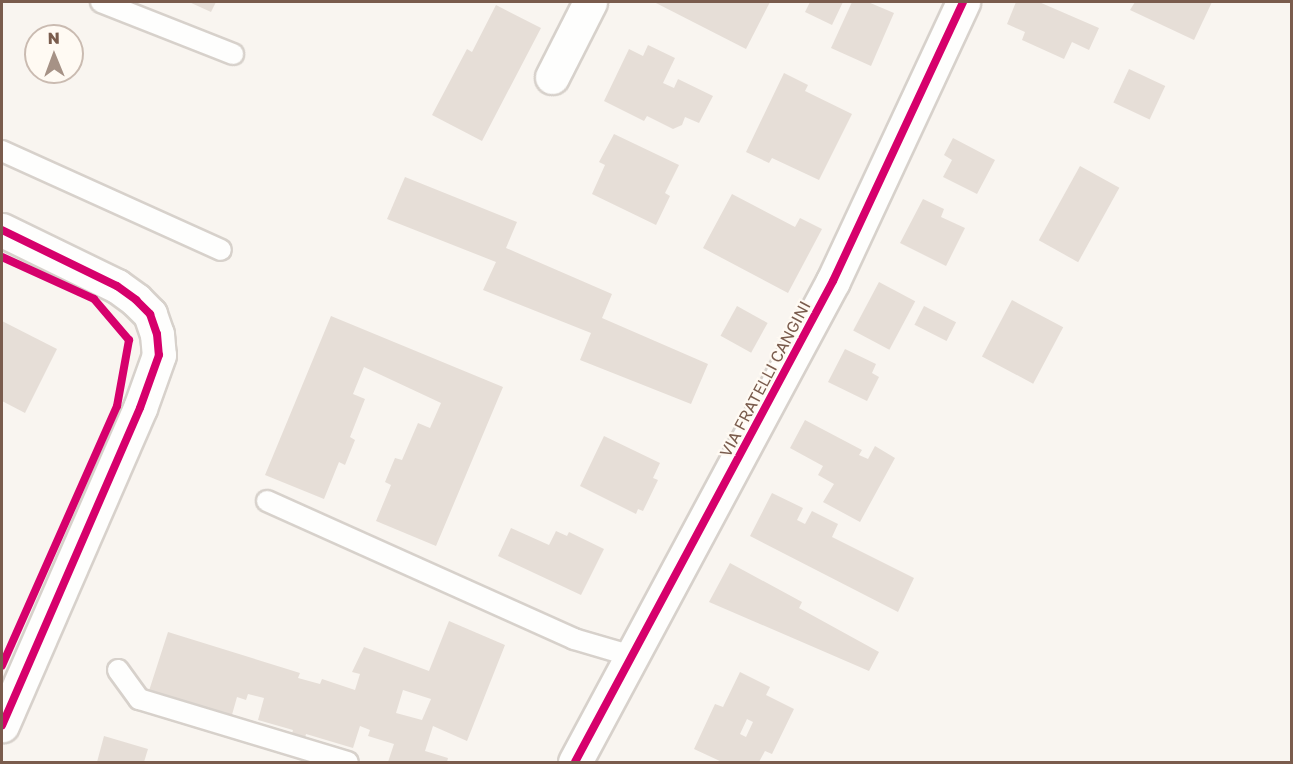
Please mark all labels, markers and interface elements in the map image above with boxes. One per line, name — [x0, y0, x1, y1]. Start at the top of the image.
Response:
north arrow — [24, 24, 84, 84]
text: N — [47, 28, 60, 48]
street label: VIA FRATELLI CANGINI — [716, 298, 814, 460]

